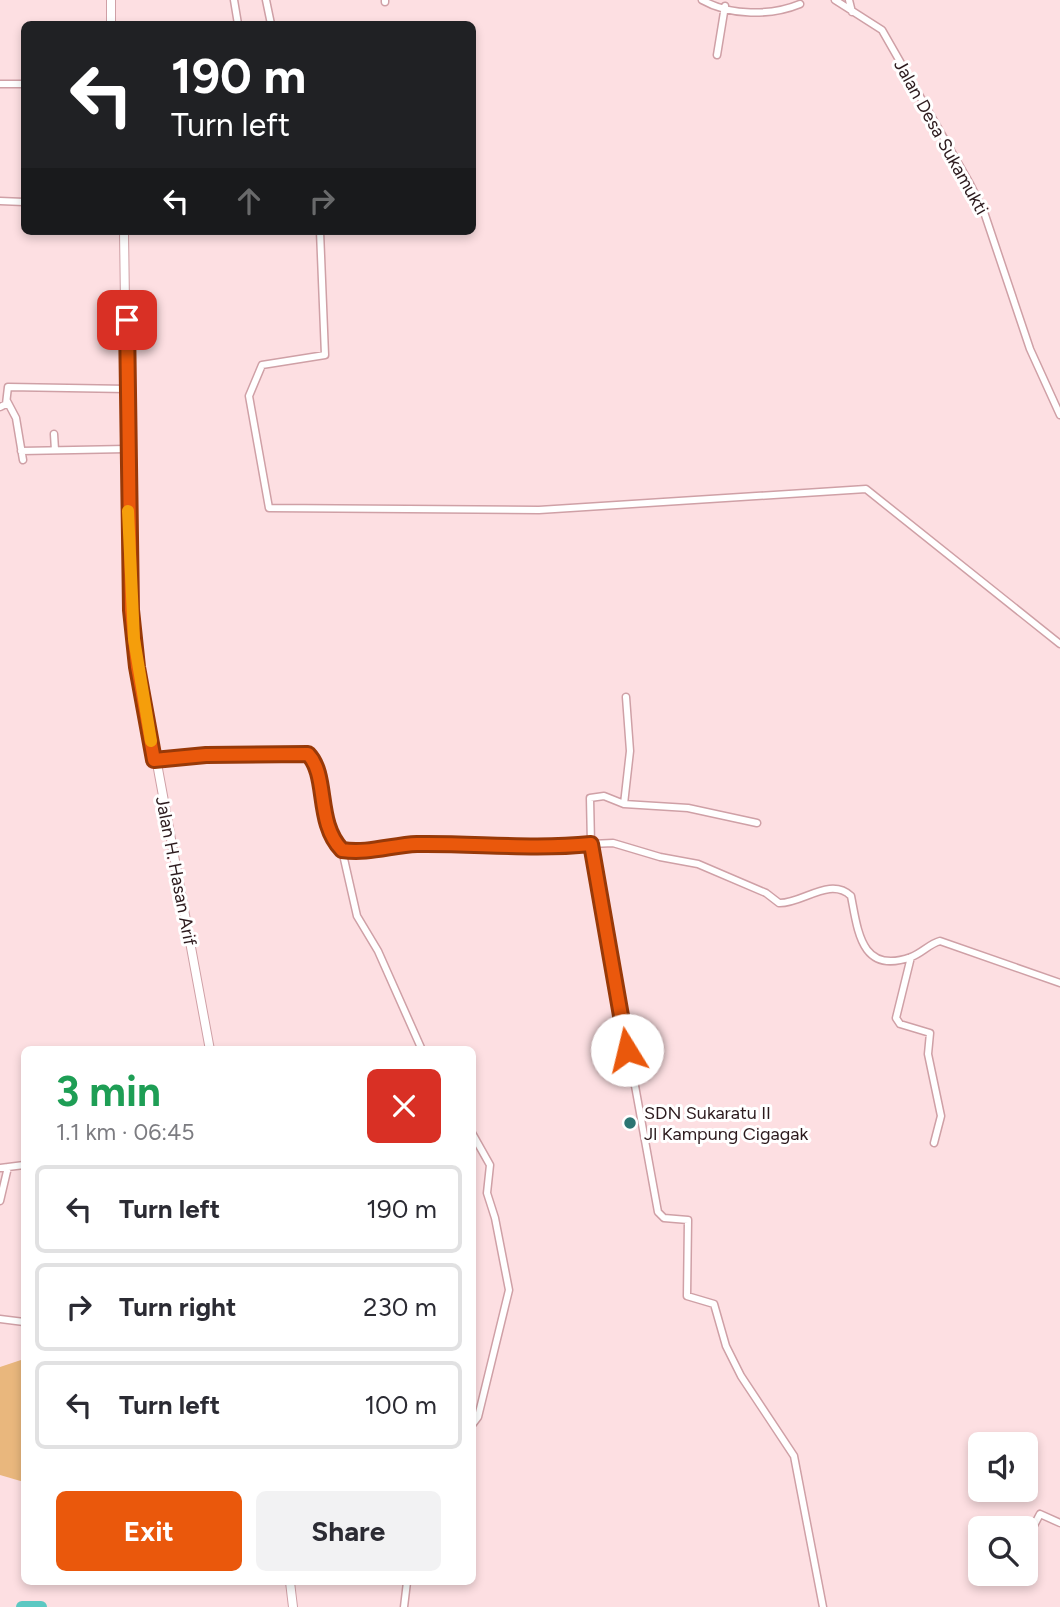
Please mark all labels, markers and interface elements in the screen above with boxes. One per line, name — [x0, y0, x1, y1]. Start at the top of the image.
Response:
text: 190 m — [171, 46, 306, 105]
icon: left — [56, 49, 147, 140]
street label: Jalan Desa Sukamukti — [889, 55, 993, 219]
text: Turn left — [171, 106, 290, 144]
icon: left — [157, 182, 195, 220]
icon: ahead — [230, 182, 268, 220]
icon: right — [303, 182, 341, 220]
pin — [97, 290, 157, 350]
icon: arrive — [108, 301, 146, 339]
street label: Jalan H. Hasan Arif — [151, 794, 201, 948]
position arrow — [590, 1013, 664, 1087]
text: 3 min — [56, 1066, 161, 1117]
button: close — [367, 1069, 441, 1143]
place label: SDN Sukaratu II Jl Kampung Cigagak — [644, 1102, 808, 1145]
marker: SDN Sukaratu II Jl Kampung Cigagak — [622, 1115, 638, 1131]
text: 1.1 km · 06:45 — [56, 1118, 194, 1146]
icon: left — [60, 1190, 98, 1228]
text: Turn left — [119, 1193, 220, 1225]
text: 190 m — [366, 1193, 437, 1225]
icon: right — [60, 1288, 98, 1326]
text: Turn right — [119, 1291, 236, 1323]
text: 230 m — [363, 1291, 437, 1323]
icon: left — [60, 1386, 98, 1424]
text: Turn left — [119, 1389, 220, 1421]
text: 100 m — [364, 1389, 437, 1421]
map controls — [968, 1432, 1038, 1586]
button: sound — [968, 1432, 1038, 1502]
button: Exit — [56, 1491, 242, 1571]
button: Share — [256, 1491, 441, 1571]
button: search — [968, 1516, 1038, 1586]

